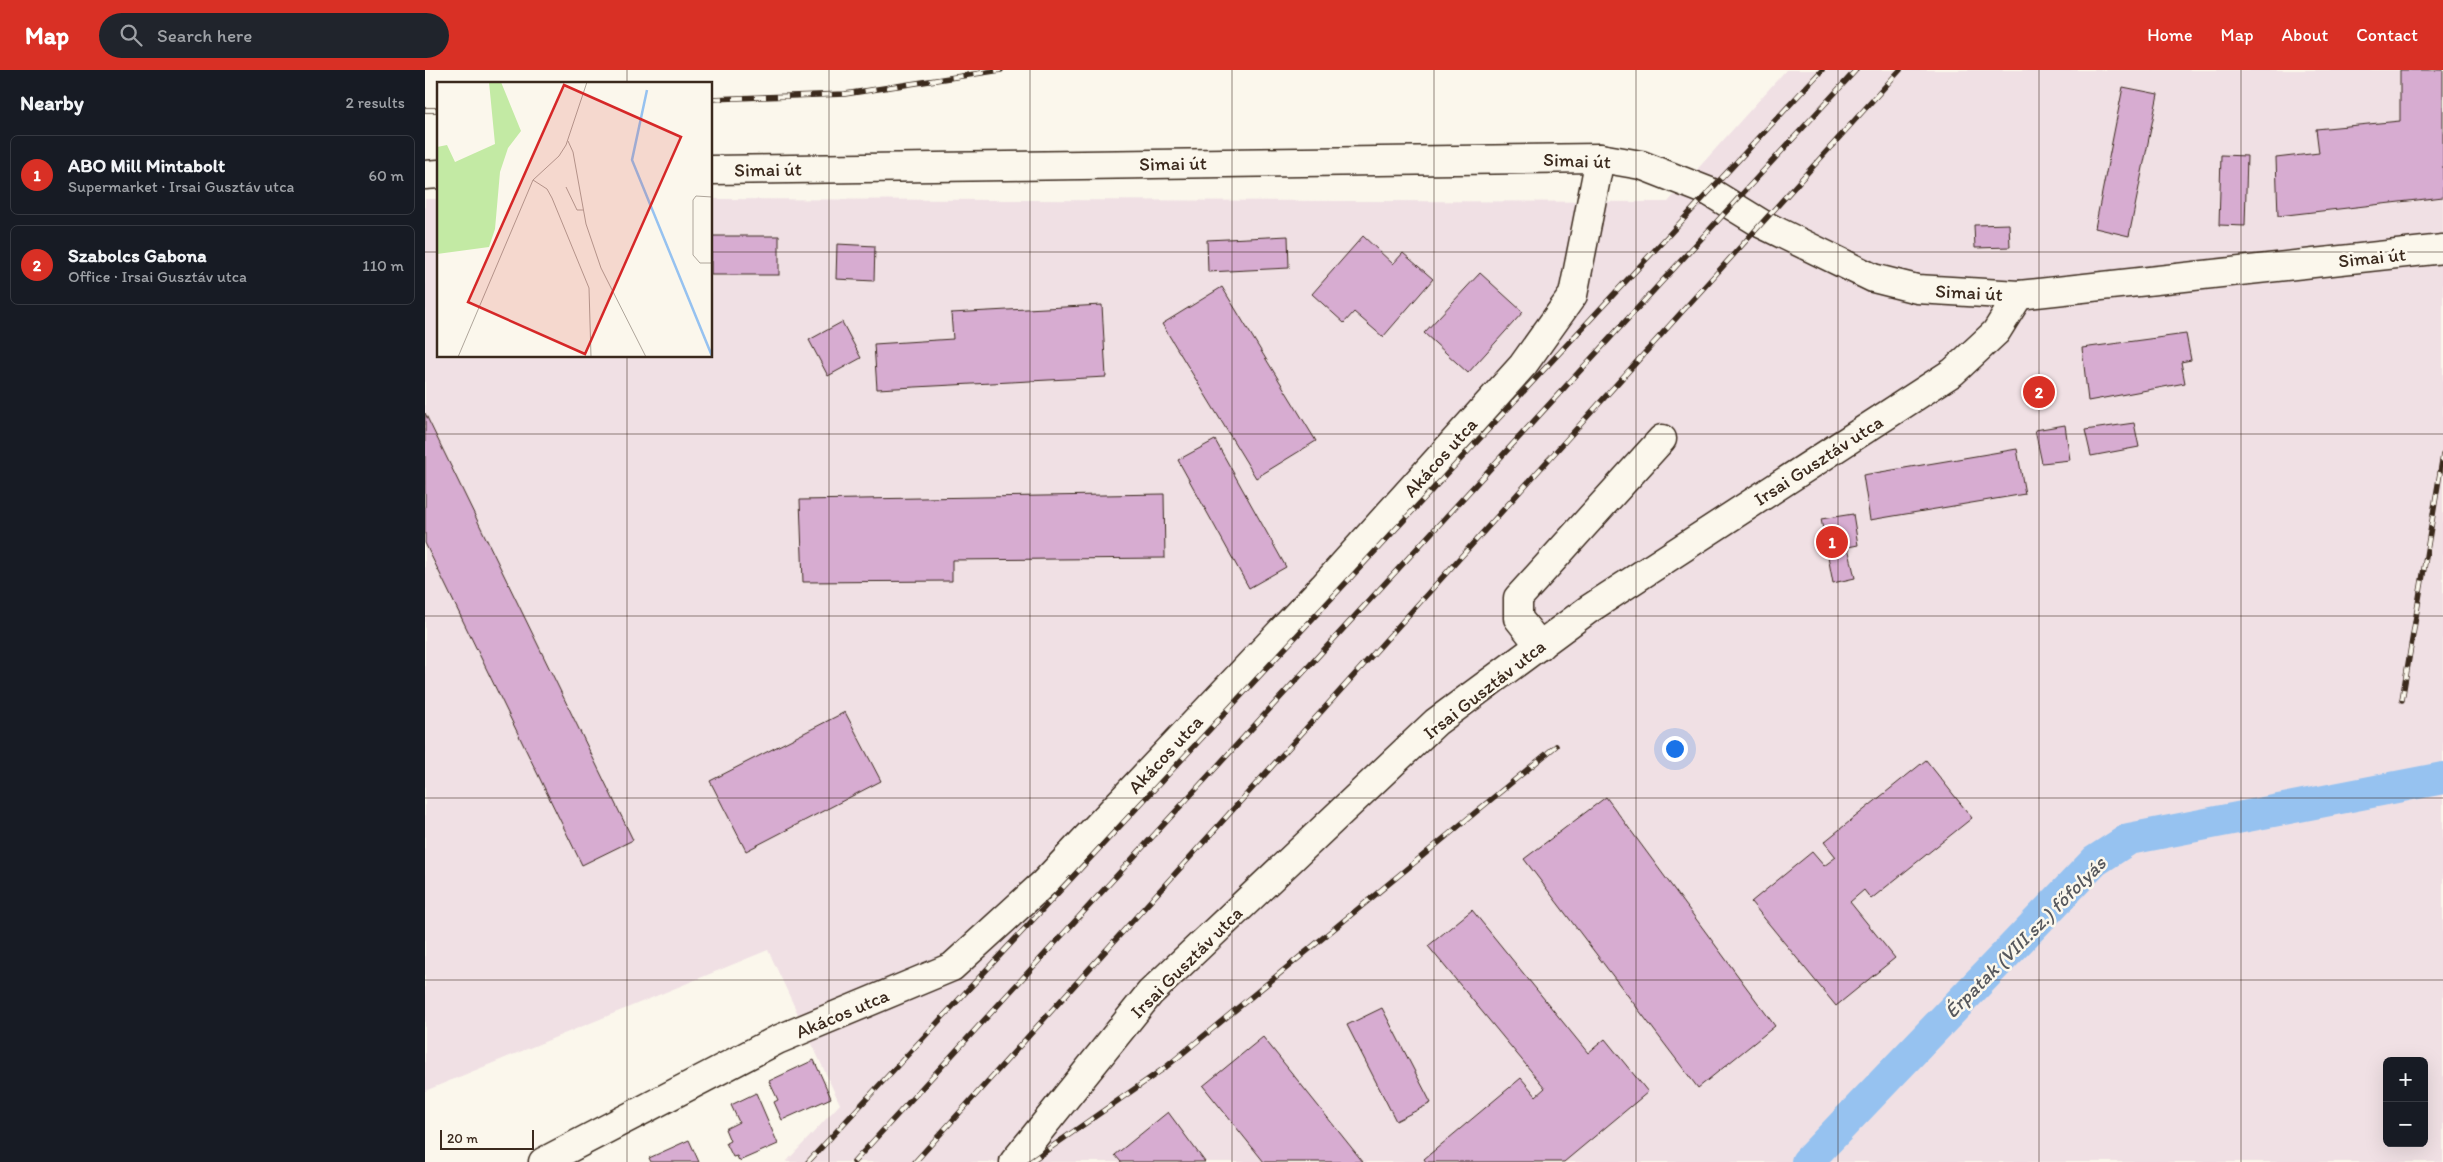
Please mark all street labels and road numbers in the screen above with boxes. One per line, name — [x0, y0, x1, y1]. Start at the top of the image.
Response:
street label: Simai út — [1543, 148, 1611, 173]
street label: Simai út — [1139, 151, 1207, 176]
street label: Simai út — [734, 157, 802, 182]
street label: Simai út — [2337, 243, 2407, 272]
street label: Simai út — [1935, 279, 2003, 306]
street label: Irsai Gusztáv utca — [1750, 410, 1887, 511]
street label: Akácos utca — [1399, 413, 1482, 502]
street label: Irsai Gusztáv utca — [1419, 634, 1550, 744]
street label: Akácos utca — [1123, 710, 1208, 798]
street label: Irsai Gusztáv utca — [1126, 902, 1247, 1023]
street label: Akácos utca — [792, 983, 892, 1043]

